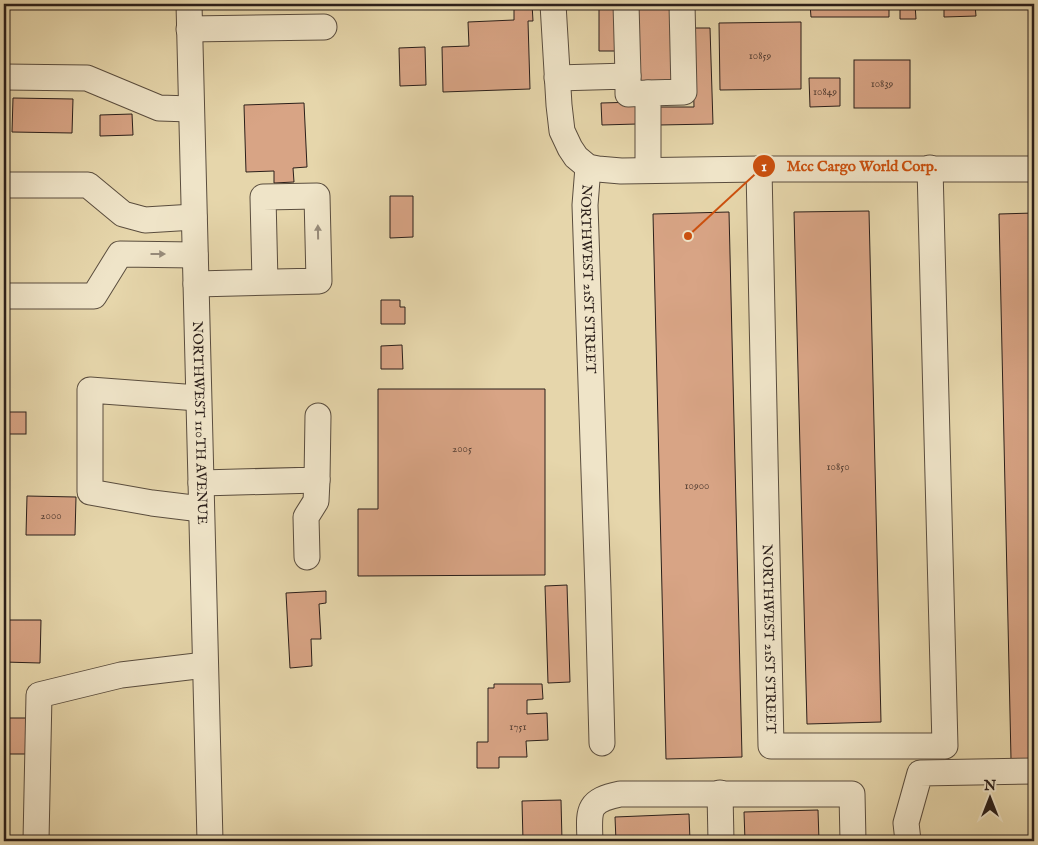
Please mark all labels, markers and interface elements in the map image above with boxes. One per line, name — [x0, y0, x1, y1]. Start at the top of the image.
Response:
house number: 10859 — [749, 49, 771, 63]
house number: 10839 — [871, 77, 894, 91]
house number: 10849 — [813, 85, 837, 99]
callout: Mcc Cargo World Corp. — [751, 151, 947, 181]
text: 1 — [761, 157, 767, 176]
text: Mcc Cargo World Corp. — [787, 157, 937, 176]
street label: NORTHWEST 21ST STREET — [576, 184, 600, 375]
one-way arrow — [314, 224, 322, 240]
one-way arrow — [150, 251, 166, 259]
street label: NORTHWEST 110TH AVENUE — [188, 321, 211, 525]
house number: 2005 — [452, 442, 472, 456]
house number: 10850 — [826, 460, 850, 474]
house number: 10900 — [684, 479, 710, 493]
house number: 2000 — [40, 509, 62, 523]
street label: NORTHWEST 21ST STREET — [758, 544, 780, 735]
house number: 1751 — [509, 720, 527, 734]
north arrow — [966, 772, 1016, 822]
text: N — [983, 777, 996, 795]

